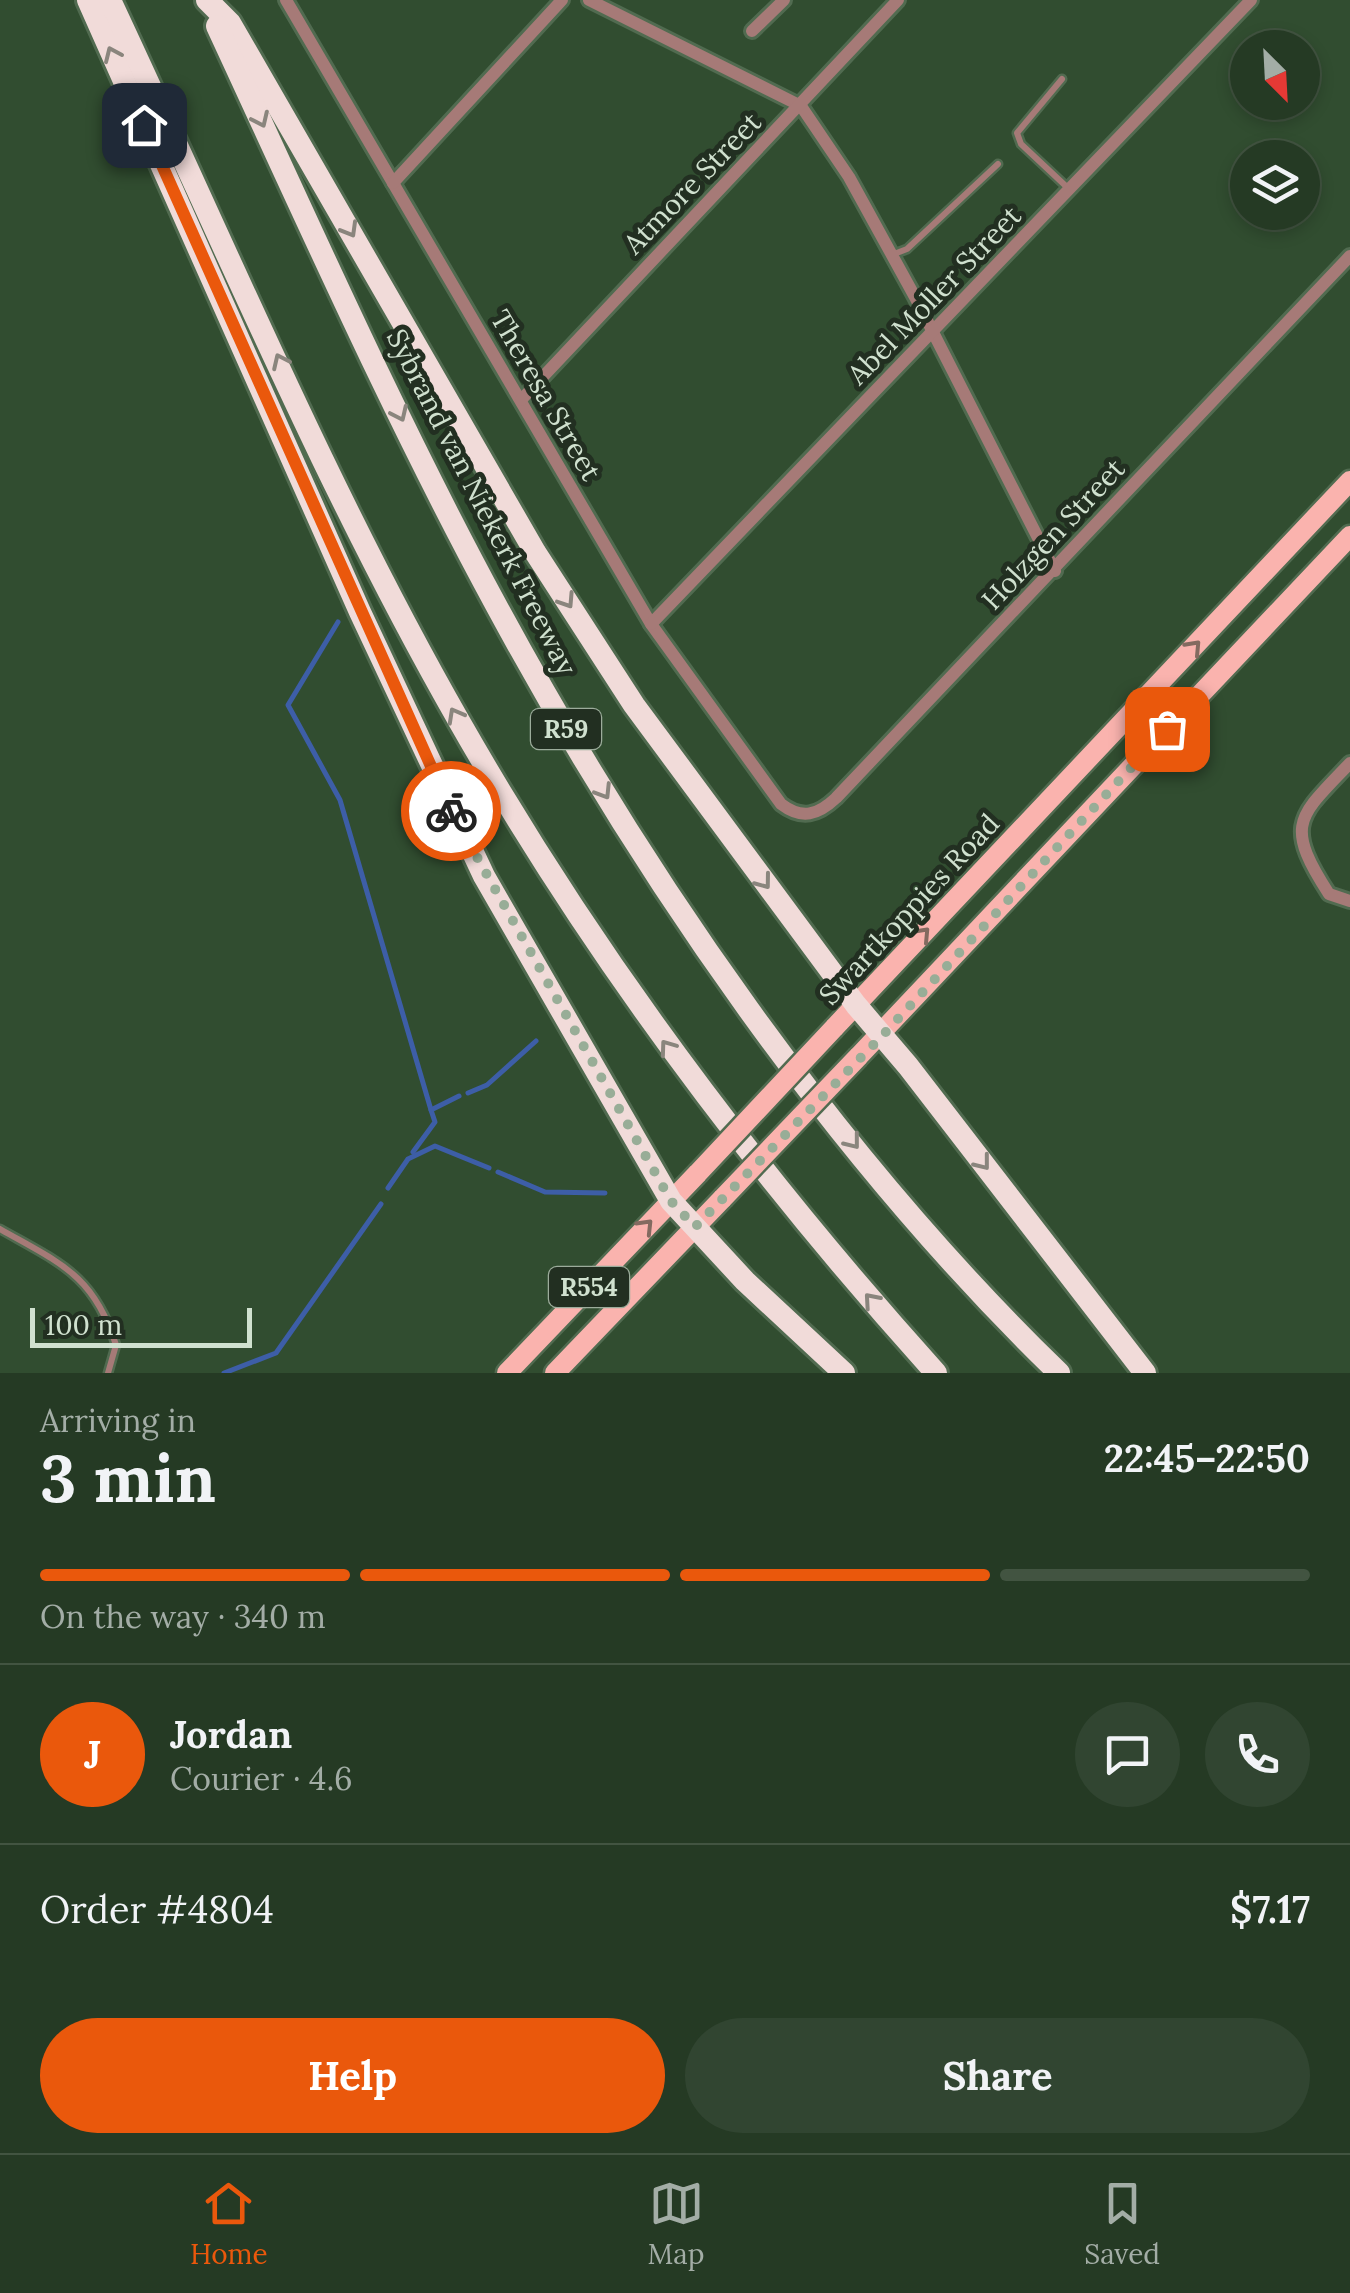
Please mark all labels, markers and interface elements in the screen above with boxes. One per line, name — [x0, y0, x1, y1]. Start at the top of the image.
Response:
north arrow — [1230, 30, 1320, 120]
map controls — [1230, 30, 1320, 230]
one-way arrow — [104, 46, 124, 64]
pin — [102, 83, 187, 168]
icon: home — [117, 98, 172, 153]
street label: Atmore Street — [615, 104, 769, 262]
one-way arrow — [249, 110, 269, 128]
button: layers — [1230, 140, 1320, 230]
street label: Abel Moller Street — [839, 198, 1029, 393]
one-way arrow — [338, 219, 357, 237]
street label: Theresa Street — [483, 303, 609, 487]
street label: Sybrand van Niekerk Freeway — [379, 323, 585, 681]
one-way arrow — [272, 353, 292, 371]
one-way arrow — [387, 404, 407, 422]
street label: Holzgen Street — [974, 451, 1132, 617]
one-way arrow — [555, 591, 574, 609]
one-way arrow — [1182, 640, 1200, 659]
pin — [1125, 687, 1210, 772]
icon: bag — [1140, 702, 1195, 757]
one-way arrow — [448, 707, 467, 725]
road number: R59 — [531, 709, 601, 749]
courier — [401, 761, 501, 861]
one-way arrow — [592, 782, 611, 800]
icon: bike — [424, 784, 479, 839]
street label: Swartkoppies Road — [811, 806, 1007, 1012]
one-way arrow — [753, 871, 770, 889]
one-way arrow — [911, 928, 929, 946]
one-way arrow — [661, 1040, 680, 1059]
one-way arrow — [842, 1131, 859, 1149]
one-way arrow — [971, 1152, 989, 1170]
one-way arrow — [635, 1220, 653, 1238]
road number: R554 — [549, 1267, 629, 1307]
one-way arrow — [865, 1293, 883, 1312]
scale bar — [30, 1303, 252, 1348]
text: 100 m — [45, 1307, 122, 1343]
text: Arriving in — [40, 1400, 196, 1441]
text: 22:45–22:50 — [1104, 1434, 1310, 1482]
text: 3 min — [40, 1437, 216, 1520]
text: On the way · 340 m — [40, 1596, 326, 1637]
button: chat — [1075, 1702, 1180, 1807]
button: phone — [1205, 1702, 1310, 1807]
text: Jordan — [170, 1710, 292, 1758]
text: J — [84, 1730, 101, 1778]
text: Courier · 4.6 — [170, 1758, 352, 1799]
text: Order #4804 — [40, 1885, 274, 1933]
text: $7.17 — [1230, 1885, 1310, 1933]
button: Help — [40, 2018, 665, 2133]
button: Share — [685, 2018, 1310, 2133]
tab: Home — [190, 2176, 268, 2272]
tab: Map — [648, 2176, 704, 2272]
tab: Saved — [1084, 2176, 1160, 2272]

